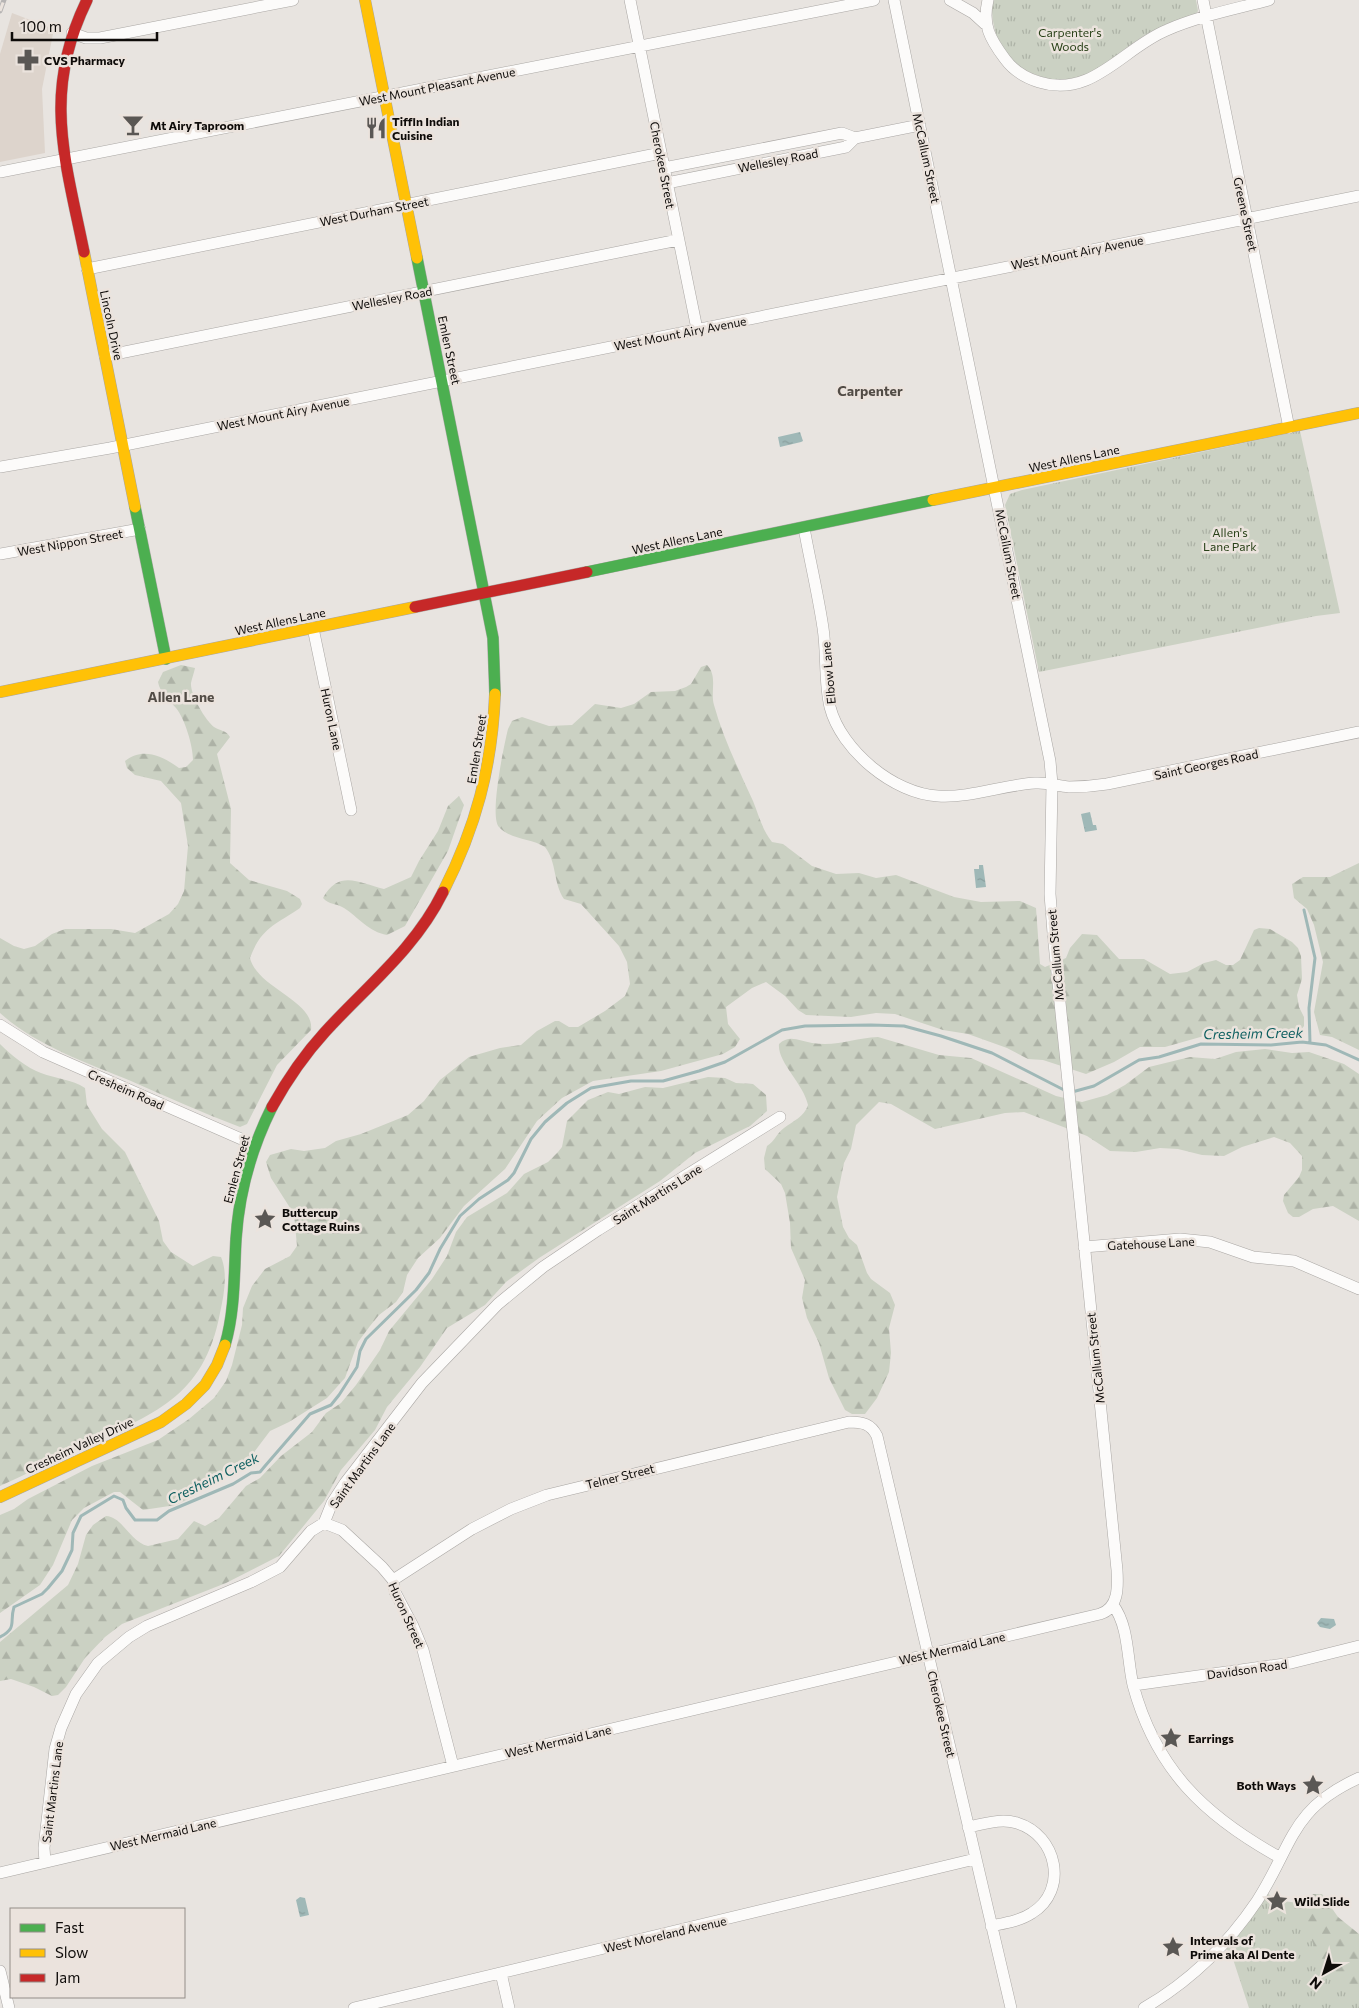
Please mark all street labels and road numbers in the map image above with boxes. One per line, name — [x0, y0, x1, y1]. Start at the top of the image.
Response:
street label: West Mount Pleasant Avenue — [358, 64, 516, 108]
street label: McCallum Street — [911, 112, 943, 204]
street label: Cherokee Street — [648, 120, 678, 210]
street label: Wellesley Road — [737, 145, 819, 175]
street label: Greene Street — [1231, 176, 1261, 252]
street label: West Durham Street — [318, 194, 430, 228]
street label: West Mount Airy Avenue — [1010, 232, 1144, 272]
street label: Wellesley Road — [351, 283, 433, 313]
street label: Lincoln Drive — [98, 289, 126, 361]
street label: West Mount Airy Avenue — [613, 313, 747, 353]
street label: Emlen Street — [436, 314, 464, 386]
street label: West Mount Airy Avenue — [216, 393, 350, 433]
street label: West Allens Lane — [1028, 442, 1120, 474]
street label: McCallum Street — [993, 508, 1025, 600]
street label: West Allens Lane — [631, 524, 723, 556]
street label: West Nippon Street — [16, 526, 124, 558]
street label: West Allens Lane — [234, 605, 326, 637]
street label: Elbow Lane — [818, 641, 838, 705]
street label: Huron Lane — [319, 687, 345, 751]
street label: Emlen Street — [464, 713, 488, 785]
street label: Saint Georges Road — [1153, 746, 1259, 782]
street label: McCallum Street — [1044, 909, 1066, 1001]
street label: Cresheim Road — [86, 1066, 166, 1112]
street label: Emlen Street — [220, 1133, 252, 1205]
street label: Saint Martins Lane — [610, 1161, 704, 1227]
street label: Gatehouse Lane — [1107, 1234, 1195, 1252]
street label: McCallum Street — [1083, 1312, 1107, 1404]
street label: Cresheim Valley Drive — [23, 1414, 135, 1476]
street label: Saint Martins Lane — [326, 1420, 398, 1510]
street label: Telner Street — [584, 1461, 656, 1491]
street label: Huron Street — [386, 1580, 428, 1650]
street label: West Mermaid Lane — [898, 1629, 1006, 1667]
street label: Davidson Road — [1206, 1656, 1288, 1682]
street label: Cherokee Street — [925, 1669, 959, 1759]
street label: West Mermaid Lane — [504, 1722, 612, 1760]
street label: Saint Martins Lane — [39, 1741, 65, 1843]
street label: West Mermaid Lane — [109, 1815, 217, 1853]
street label: West Moreland Avenue — [602, 1913, 728, 1955]

